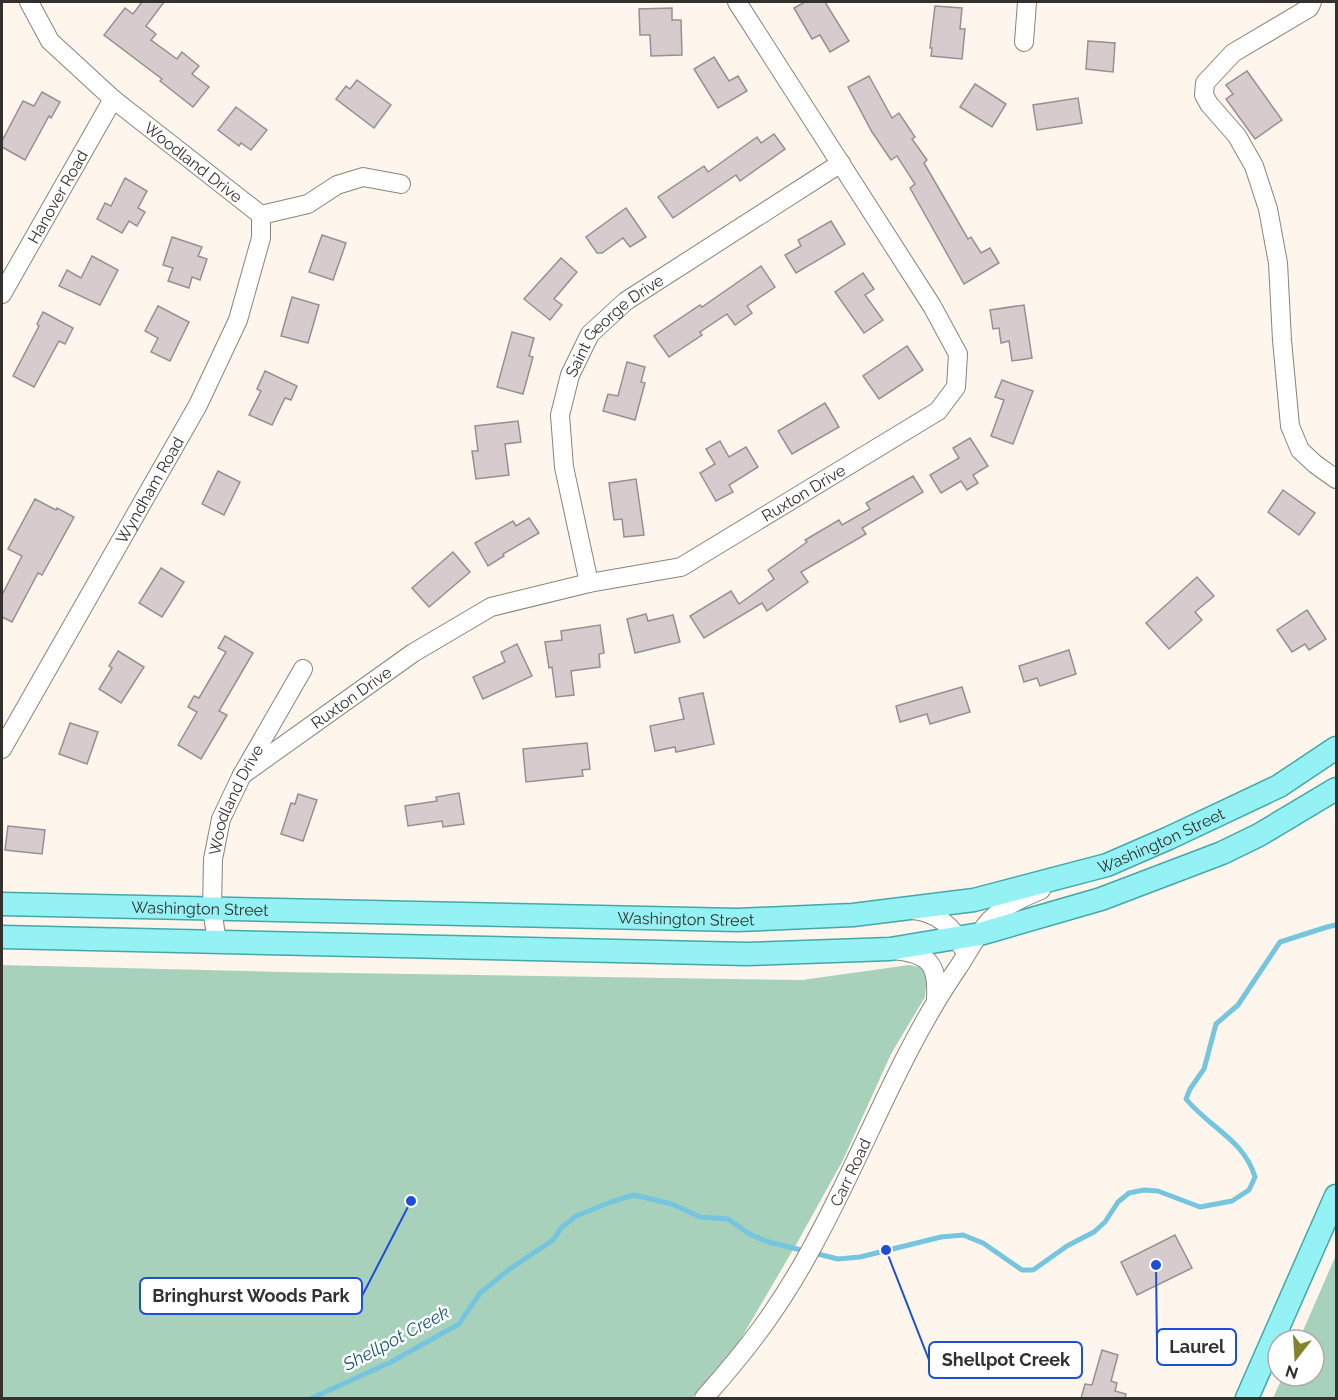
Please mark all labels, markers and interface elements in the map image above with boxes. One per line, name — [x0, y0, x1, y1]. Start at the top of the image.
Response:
street label: Woodland Drive — [140, 118, 246, 206]
street label: Hanover Road — [23, 147, 92, 247]
street label: Saint George Drive — [561, 270, 667, 380]
street label: Wyndham Road — [112, 433, 187, 547]
street label: Ruxton Drive — [758, 460, 849, 525]
street label: Ruxton Drive — [307, 662, 395, 732]
street label: Woodland Drive — [204, 741, 267, 857]
street label: Washington Street — [1096, 803, 1228, 877]
street label: Washington Street — [131, 897, 269, 919]
street label: Washington Street — [617, 908, 755, 930]
street label: Carr Road — [826, 1135, 874, 1209]
callout: Bringhurst Woods Park — [140, 1278, 362, 1314]
text: Bringhurst Woods Park — [152, 1285, 351, 1306]
water label: Shellpot Creek — [338, 1301, 453, 1375]
north arrow — [1266, 1328, 1326, 1388]
callout: Laurel — [1157, 1329, 1236, 1365]
text: Laurel — [1169, 1336, 1225, 1357]
callout: Shellpot Creek — [929, 1342, 1082, 1378]
text: Shellpot Creek — [942, 1349, 1071, 1370]
text: N — [1283, 1361, 1300, 1383]

